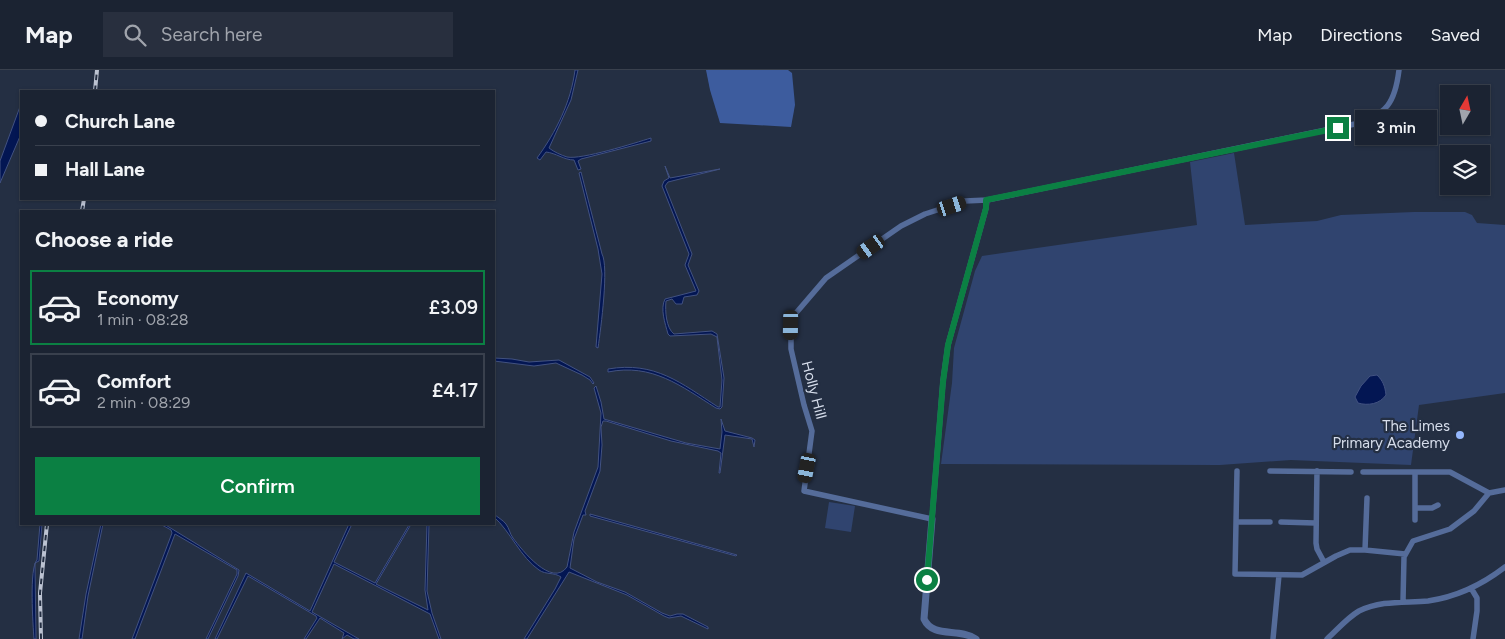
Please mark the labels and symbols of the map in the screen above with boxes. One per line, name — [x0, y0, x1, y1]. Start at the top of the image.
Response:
north arrow — [1440, 85, 1490, 135]
callout: 3 min — [1356, 110, 1438, 146]
route end — [1327, 117, 1349, 139]
car — [935, 194, 968, 218]
car — [854, 232, 887, 262]
car — [783, 310, 798, 340]
street label: Holly Hill — [798, 359, 830, 421]
place label: The Limes Primary Academy — [1332, 417, 1450, 452]
marker: The Limes Primary Academy — [1454, 429, 1466, 441]
car — [796, 452, 817, 484]
route start — [916, 569, 938, 591]

